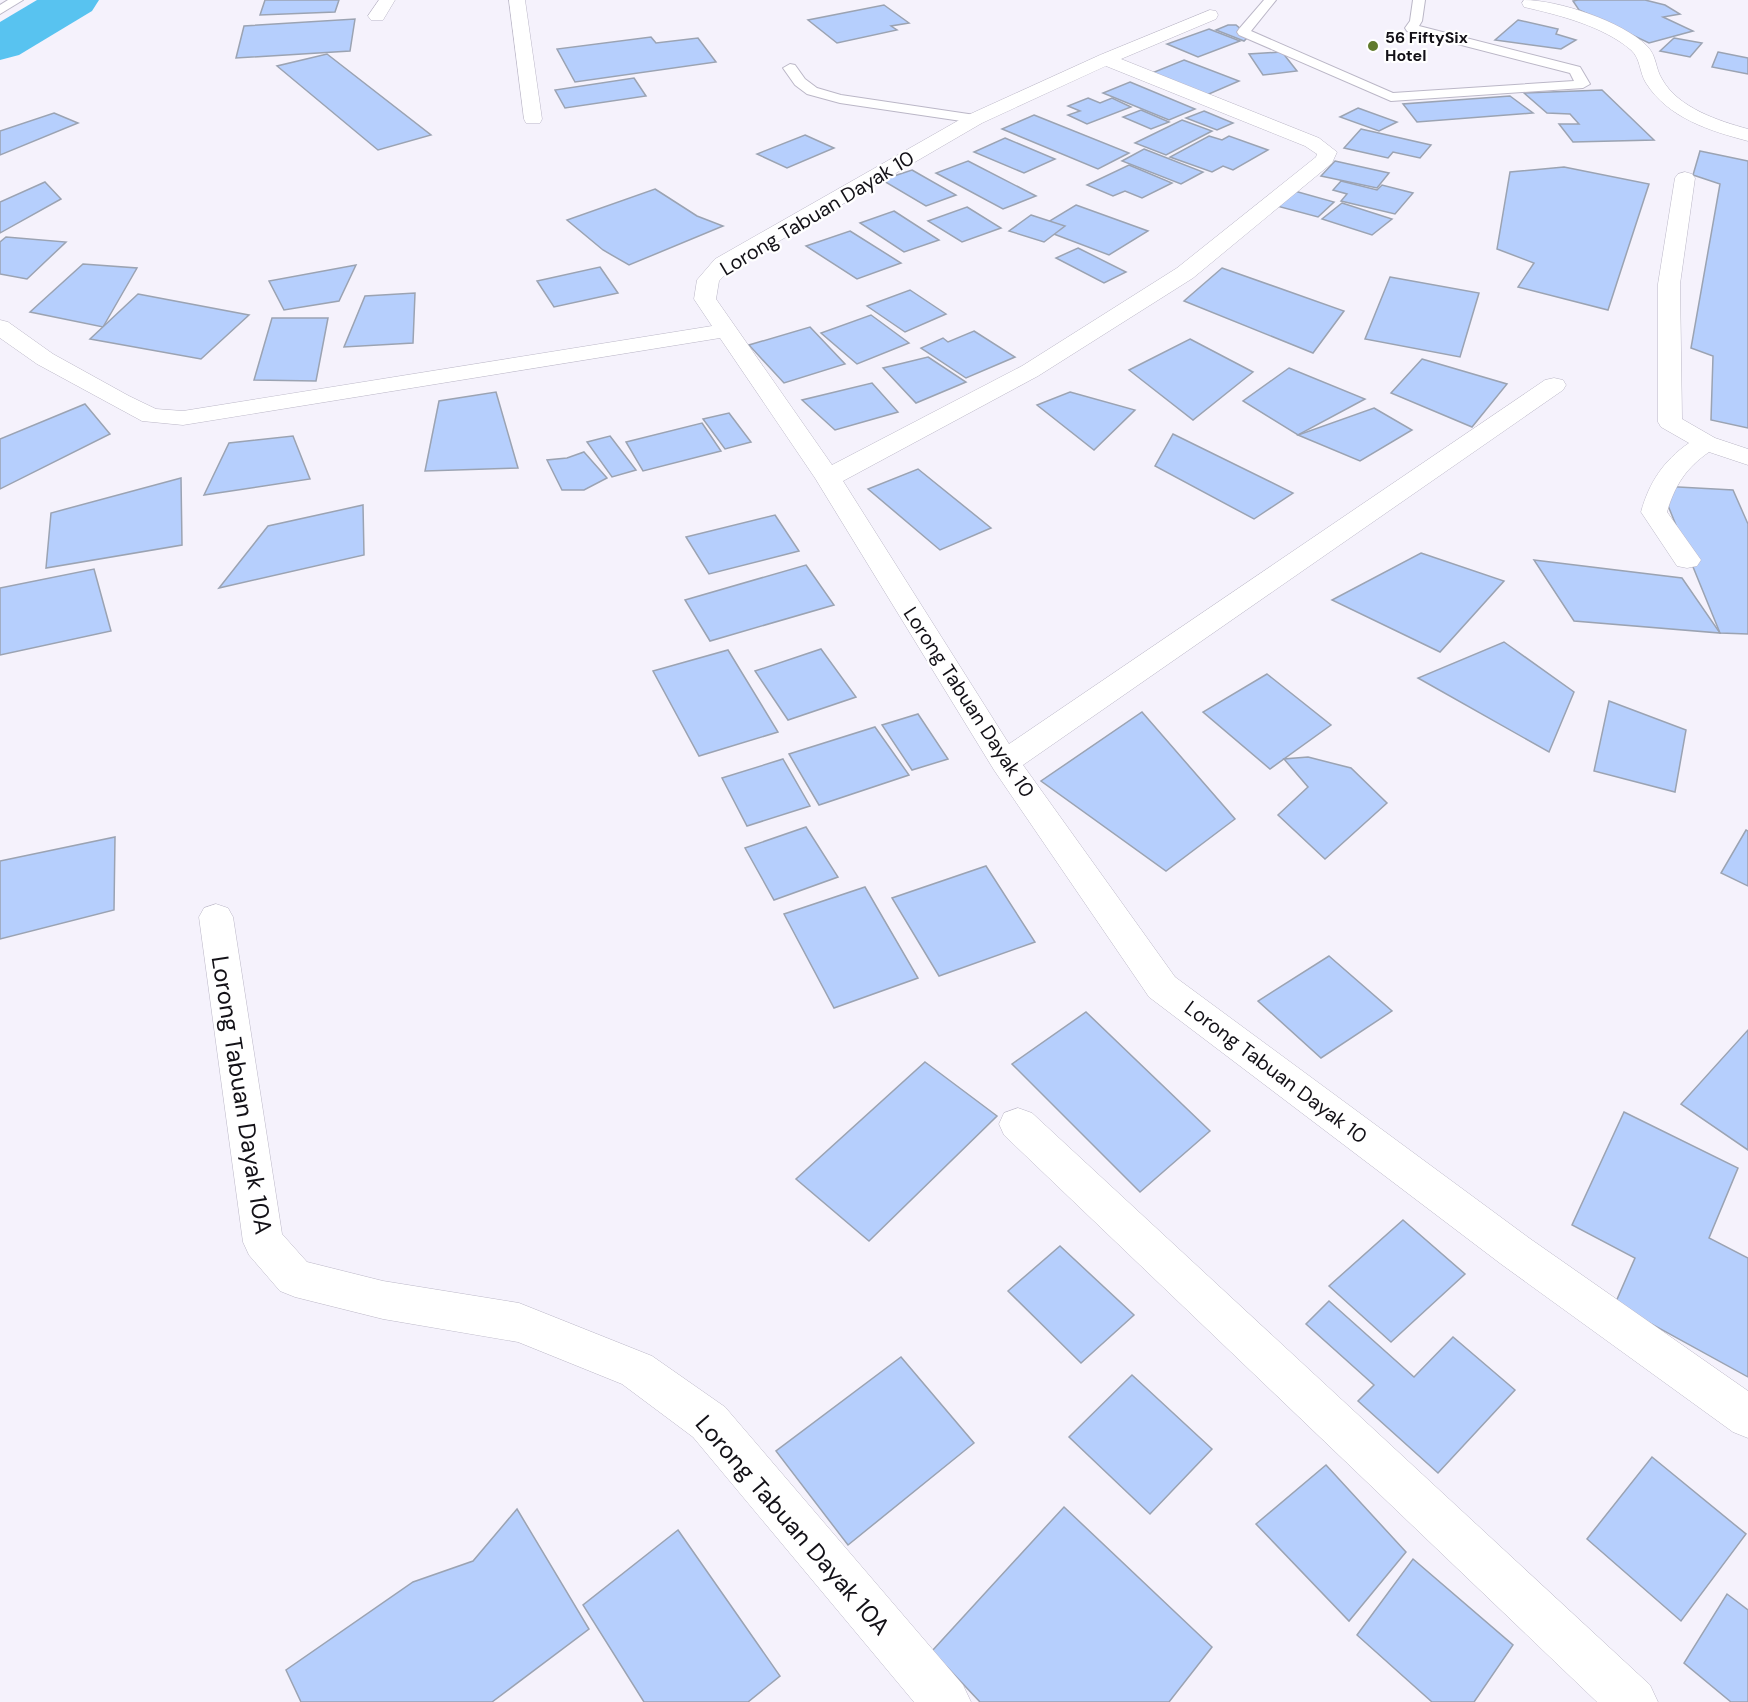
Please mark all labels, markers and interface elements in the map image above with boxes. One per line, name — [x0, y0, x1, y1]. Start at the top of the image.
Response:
place label: 56 FiftySix Hotel — [1385, 27, 1468, 66]
marker: 56 FiftySix Hotel — [1366, 39, 1380, 53]
street label: Lorong Tabuan Dayak 10 — [715, 145, 919, 281]
street label: Lorong Tabuan Dayak 10 — [898, 602, 1040, 802]
street label: Lorong Tabuan Dayak 10A — [205, 954, 279, 1237]
street label: Lorong Tabuan Dayak 10 — [1179, 995, 1373, 1149]
street label: Lorong Tabuan Dayak 10A — [689, 1409, 897, 1641]

